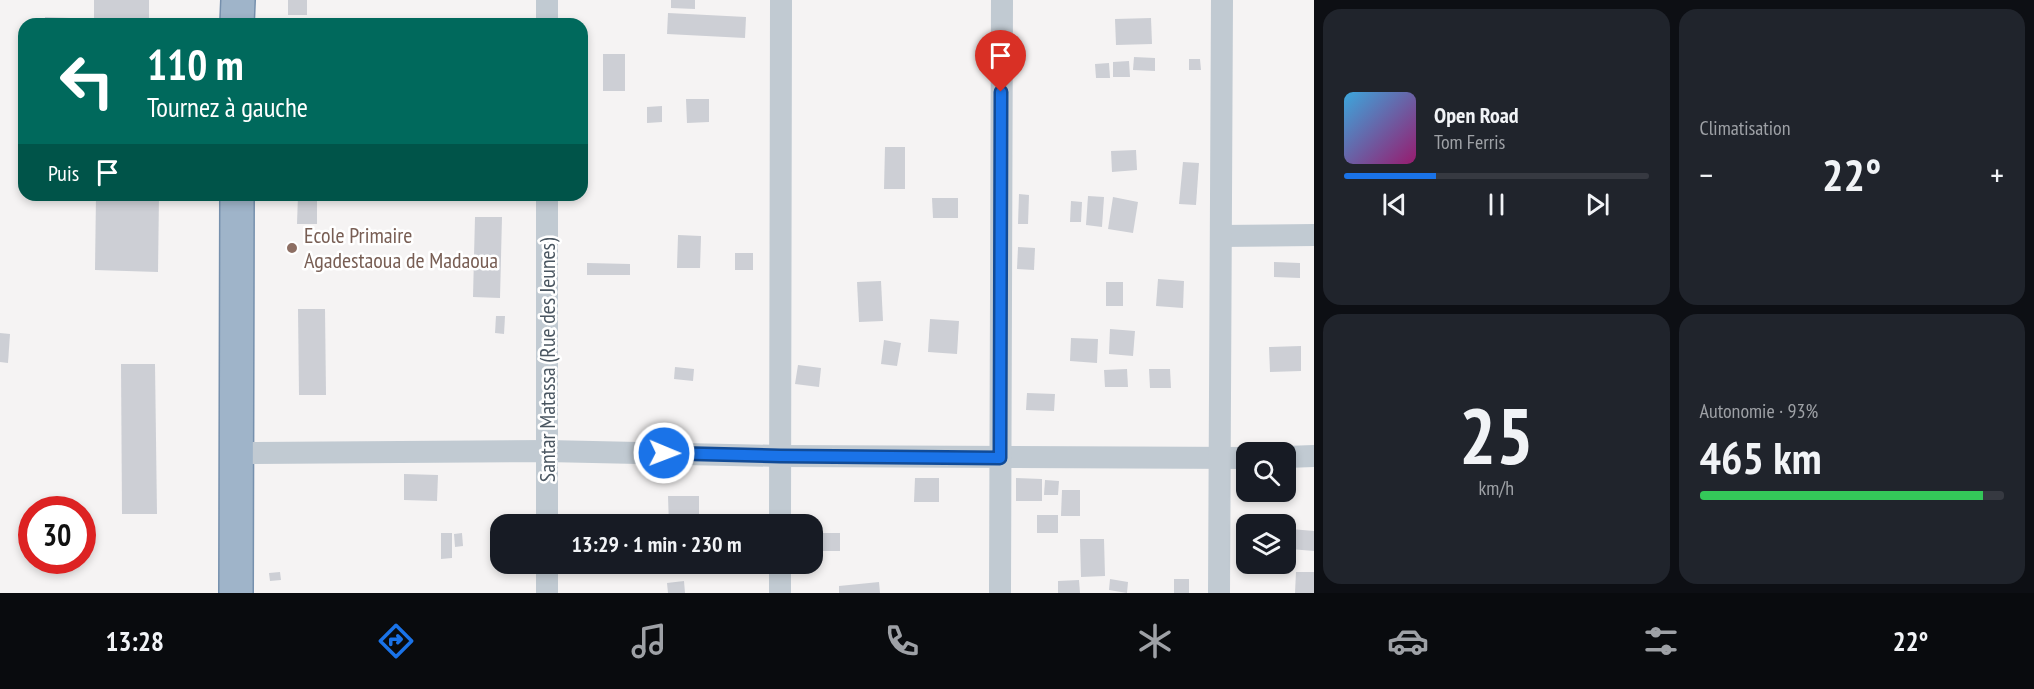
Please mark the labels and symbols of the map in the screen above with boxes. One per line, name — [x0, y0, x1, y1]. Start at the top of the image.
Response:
pin — [975, 30, 1026, 92]
place label: Ecole Primaire Agadestaoua de Madaoua — [304, 221, 498, 274]
street label: Santar Matassa (Rue des Jeunes) — [533, 237, 561, 482]
marker: Ecole Primaire Agadestaoua de Madaoua — [285, 241, 299, 255]
position arrow — [632, 421, 696, 485]
speed limit sign: 30 — [18, 496, 96, 574]

